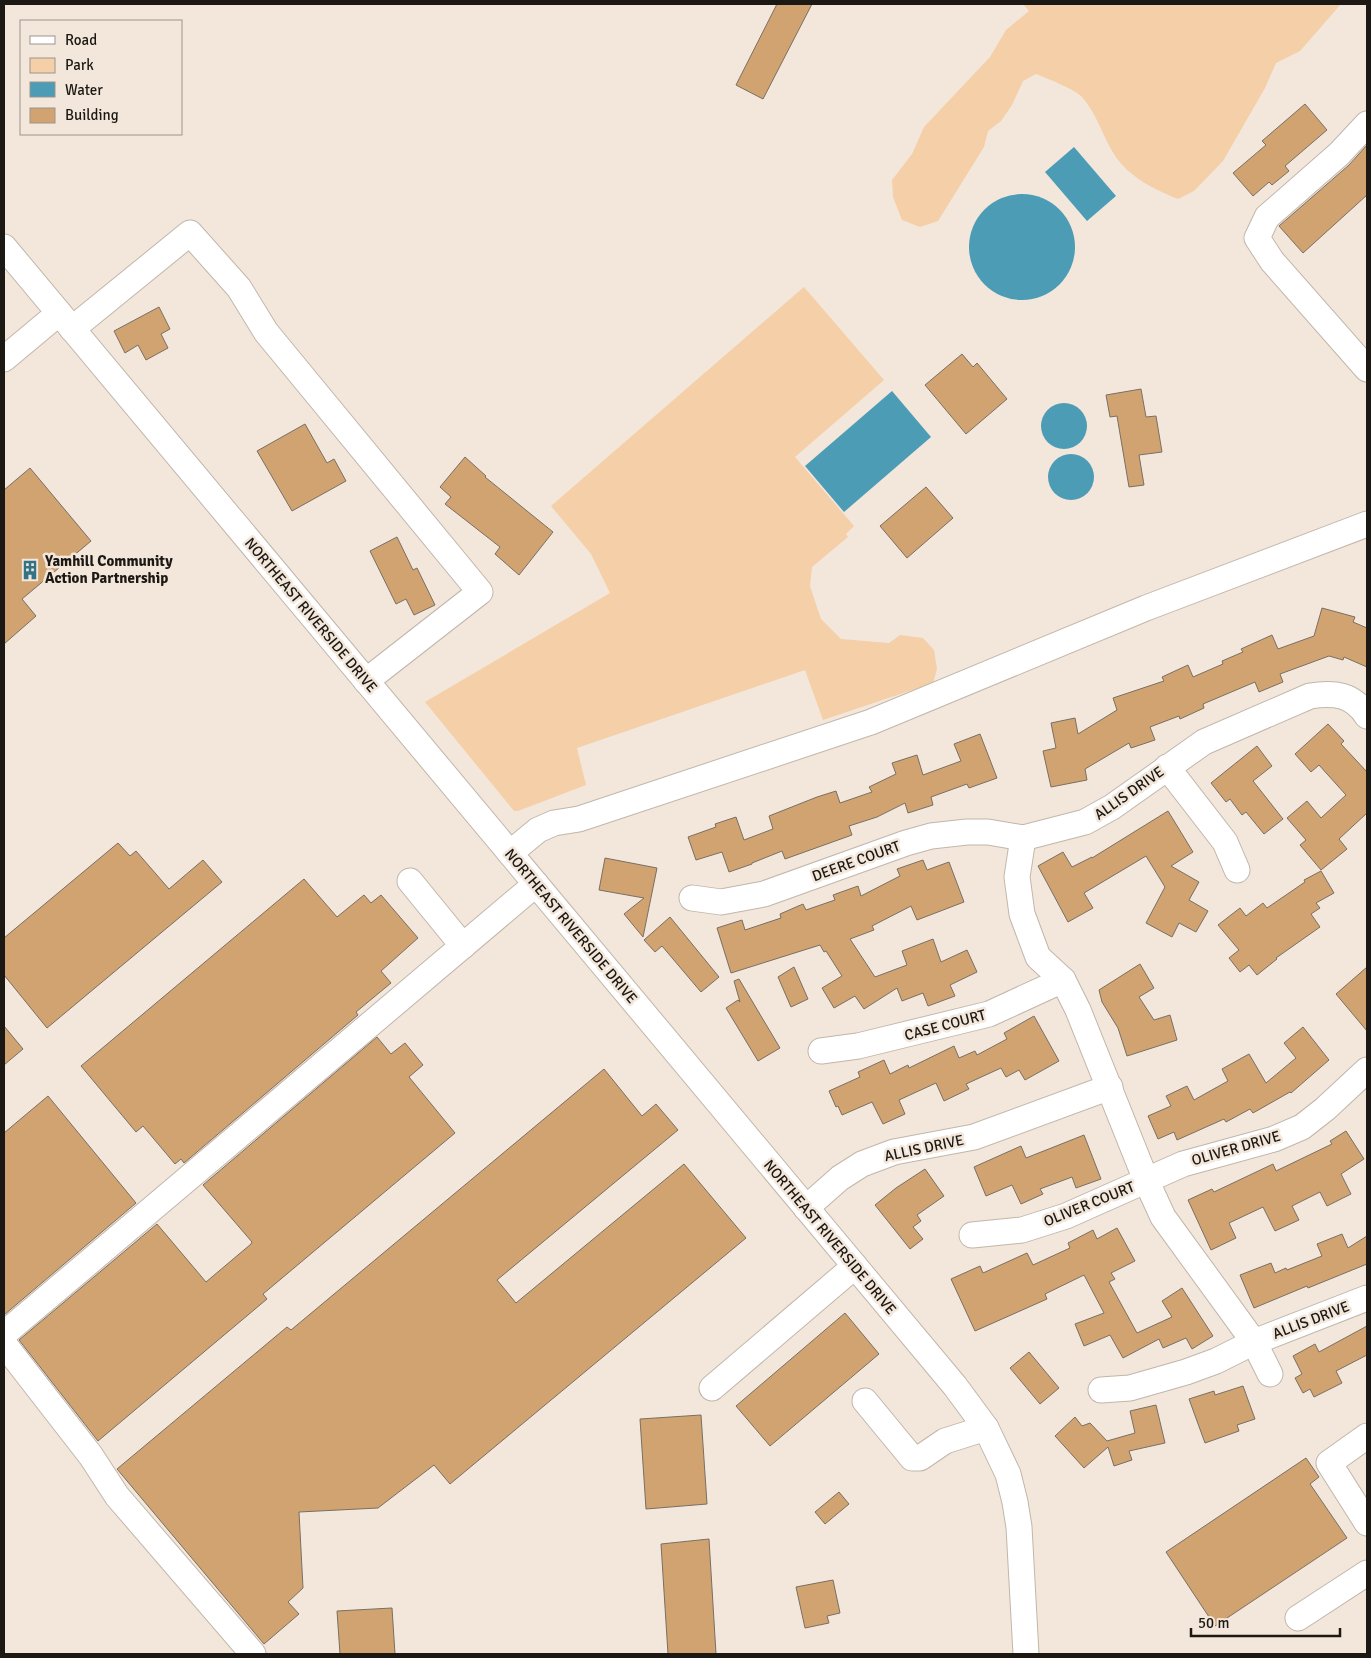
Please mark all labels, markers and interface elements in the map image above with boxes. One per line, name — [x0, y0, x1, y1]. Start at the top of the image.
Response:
legend — [20, 20, 182, 135]
text: Road — [65, 31, 97, 49]
text: Park — [65, 56, 94, 74]
text: Water — [65, 81, 103, 99]
text: Building — [65, 106, 119, 124]
street label: NORTHEAST RIVERSIDE DRIVE — [241, 534, 381, 696]
place label: Yamhill Community Action Partnership — [44, 552, 173, 587]
building icon: Yamhill Community Action Partnership — [19, 559, 41, 581]
street label: ALLIS DRIVE — [1091, 762, 1167, 824]
street label: DEERE COURT — [809, 837, 903, 885]
street label: NORTHEAST RIVERSIDE DRIVE — [501, 845, 641, 1007]
street label: CASE COURT — [902, 1005, 988, 1044]
street label: OLIVER DRIVE — [1189, 1127, 1283, 1169]
street label: ALLIS DRIVE — [883, 1131, 965, 1165]
street label: NORTHEAST RIVERSIDE DRIVE — [760, 1156, 900, 1318]
street label: OLIVER COURT — [1041, 1177, 1138, 1230]
street label: ALLIS DRIVE — [1270, 1297, 1352, 1343]
scale bar — [1191, 1606, 1340, 1638]
text: 50 m — [1198, 1614, 1229, 1632]

